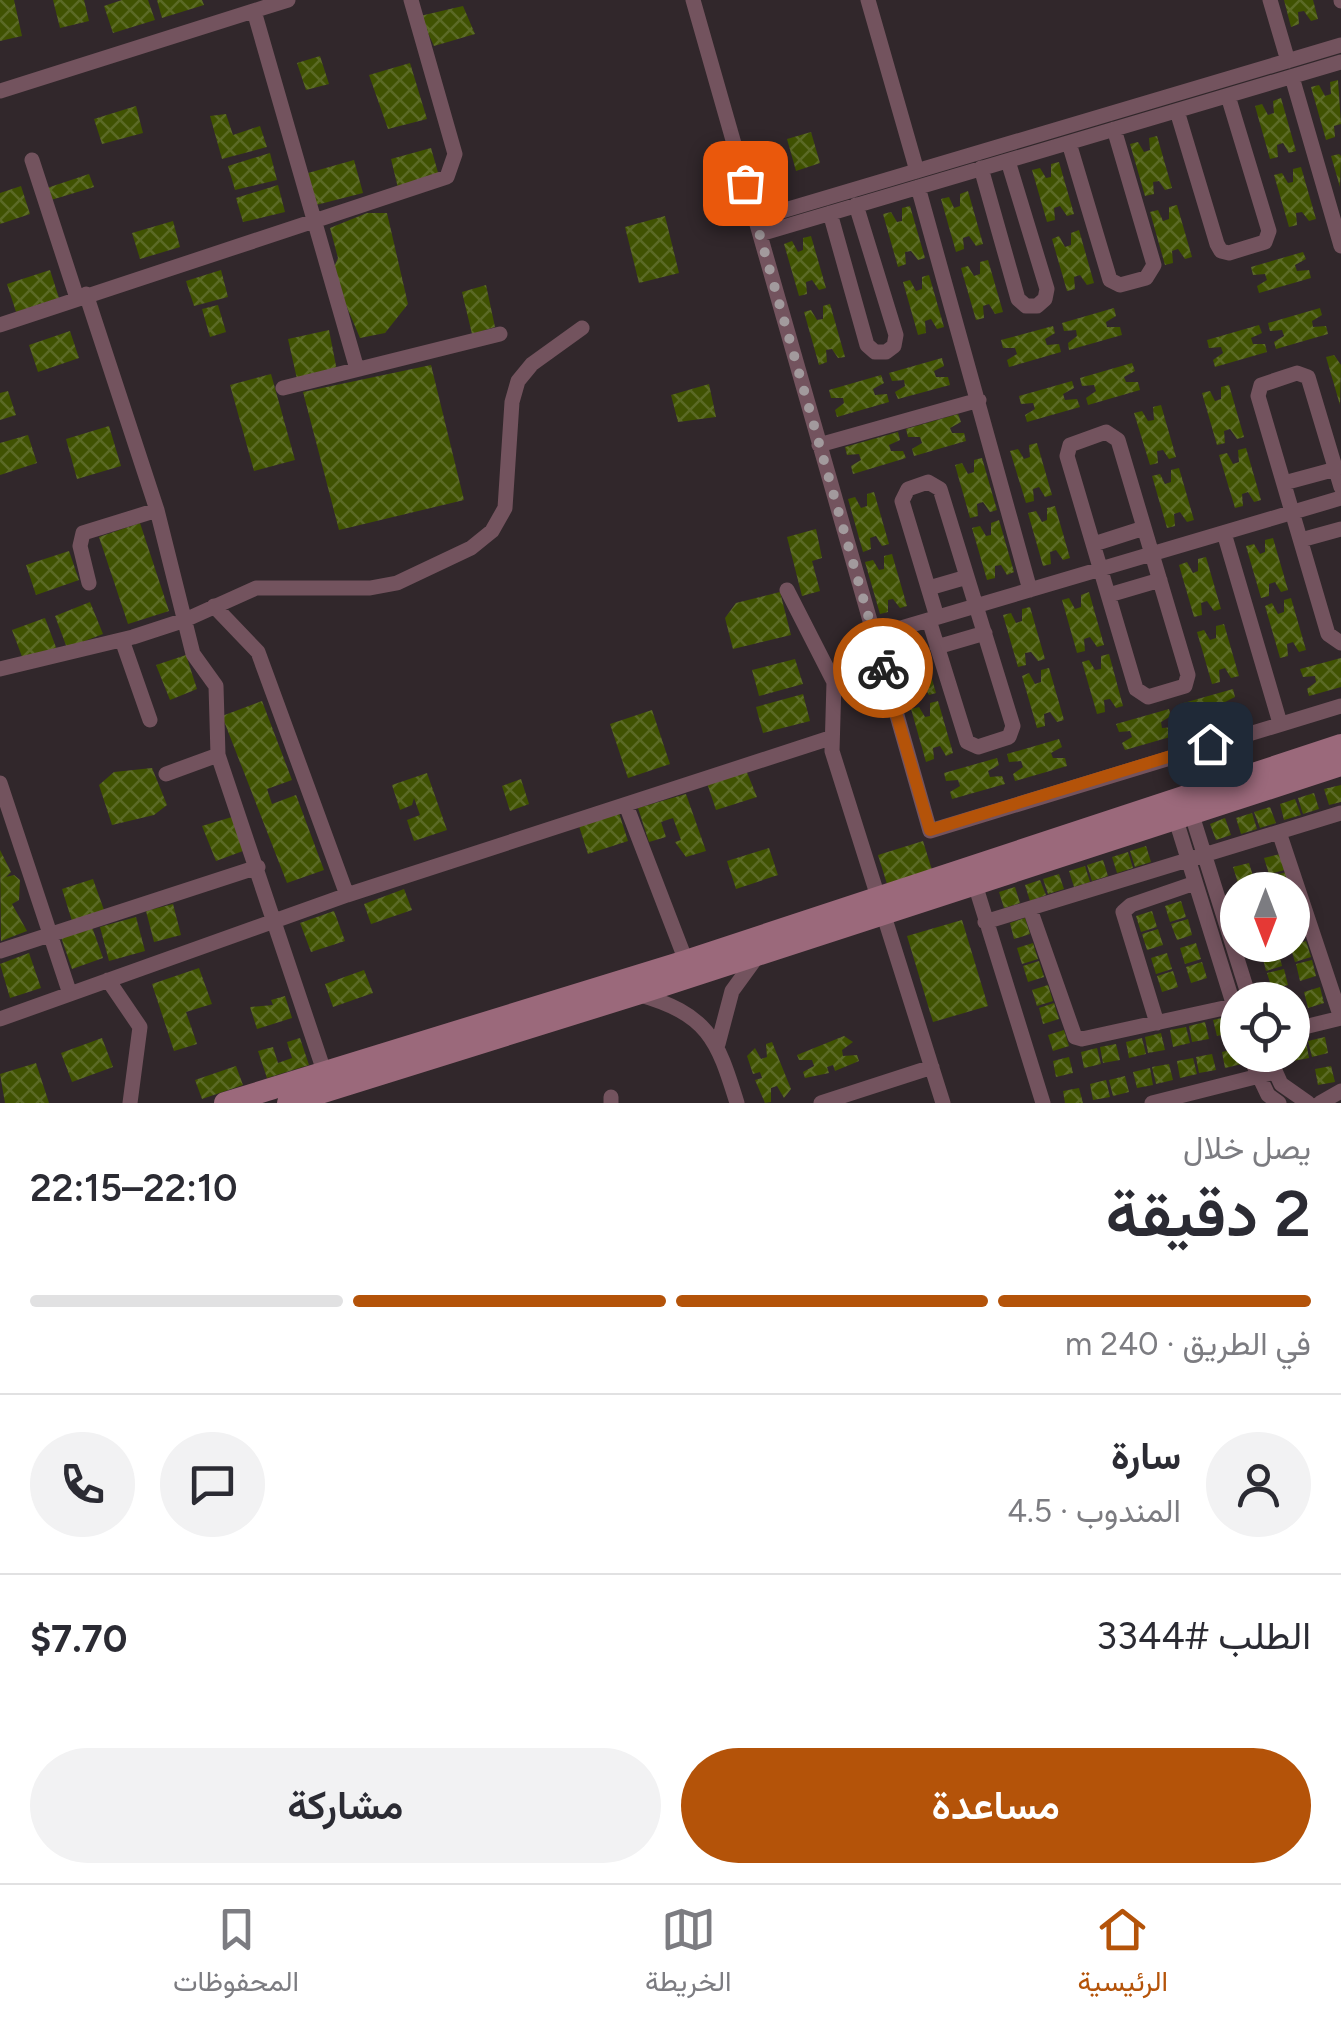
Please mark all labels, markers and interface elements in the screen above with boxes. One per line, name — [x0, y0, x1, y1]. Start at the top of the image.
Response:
pin — [703, 141, 788, 226]
icon: bag — [718, 156, 773, 211]
courier — [833, 618, 933, 718]
icon: bike — [856, 641, 911, 696]
pin — [1168, 702, 1253, 787]
icon: home — [1183, 717, 1238, 772]
north arrow — [1220, 872, 1310, 962]
map controls — [1220, 872, 1310, 1072]
button: locate — [1220, 982, 1310, 1072]
text: يصل خلال — [1183, 1129, 1311, 1167]
text: 22:10–22:15 — [30, 1165, 237, 1211]
text: 2 دقيقة — [1106, 1174, 1311, 1252]
text: في الطريق · 240 m — [1065, 1325, 1311, 1363]
button: phone — [30, 1432, 135, 1537]
button: chat — [160, 1432, 265, 1537]
button: person — [1206, 1432, 1311, 1537]
text: سارة — [1111, 1433, 1181, 1479]
text: المندوب · 4.5 — [1007, 1492, 1181, 1530]
text: الطلب #3344 — [1096, 1613, 1311, 1659]
text: $7.70 — [30, 1616, 127, 1662]
button: مشاركة — [30, 1748, 661, 1863]
button: مساعدة — [681, 1748, 1311, 1863]
tab: المحفوظات — [173, 1902, 299, 2006]
tab: الخريطة — [645, 1902, 732, 2006]
tab: الرئيسية — [1078, 1902, 1168, 2006]

